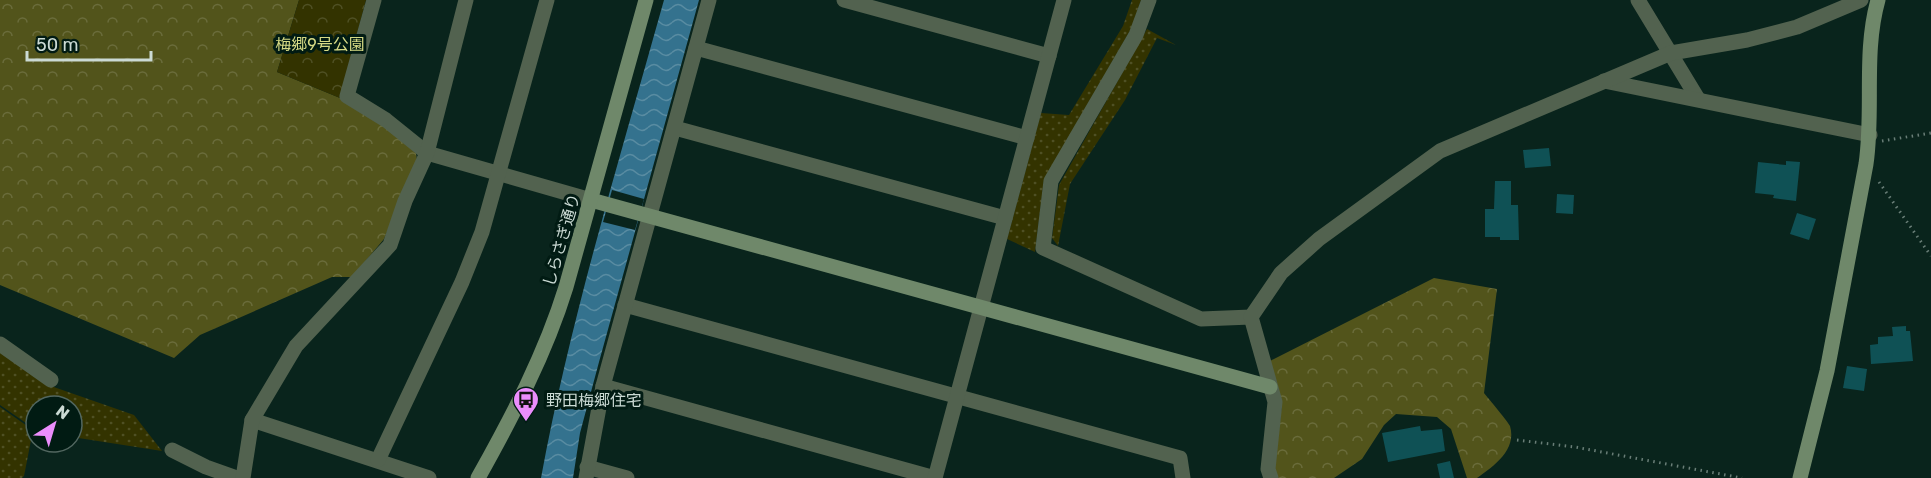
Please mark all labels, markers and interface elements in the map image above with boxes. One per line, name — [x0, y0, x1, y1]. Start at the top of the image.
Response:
scale bar — [27, 24, 152, 62]
text: 50 m — [36, 34, 79, 56]
park label: 梅郷9号公園 — [275, 35, 365, 54]
street label: しらさぎ通り — [539, 191, 584, 289]
bus stop icon: 野田梅郷住宅 — [511, 385, 541, 423]
place label: 野田梅郷住宅 — [546, 391, 642, 410]
north arrow — [24, 394, 84, 454]
text: N — [52, 401, 73, 423]

